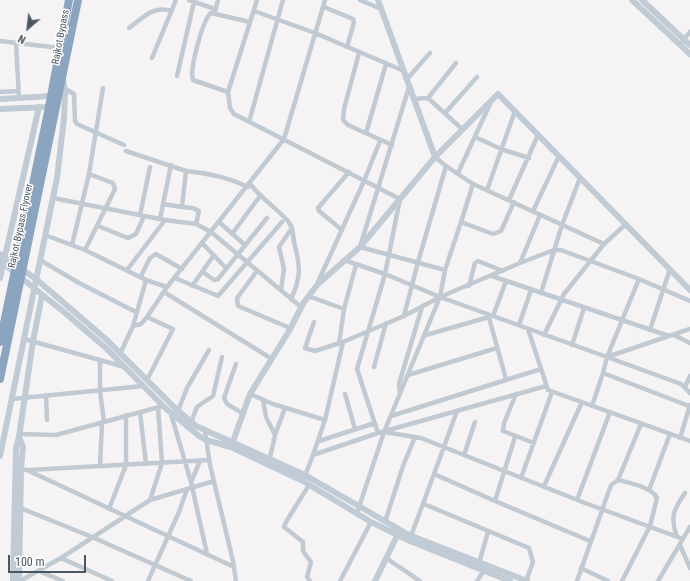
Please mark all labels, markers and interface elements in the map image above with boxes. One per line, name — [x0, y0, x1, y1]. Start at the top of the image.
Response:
north arrow — [8, 8, 48, 48]
street label: Rajkot Bypass — [50, 9, 72, 65]
text: N — [16, 32, 28, 46]
street label: Rajkot Bypass Flyover — [6, 183, 36, 269]
scale bar — [10, 547, 88, 573]
text: 100 m — [15, 555, 45, 569]

